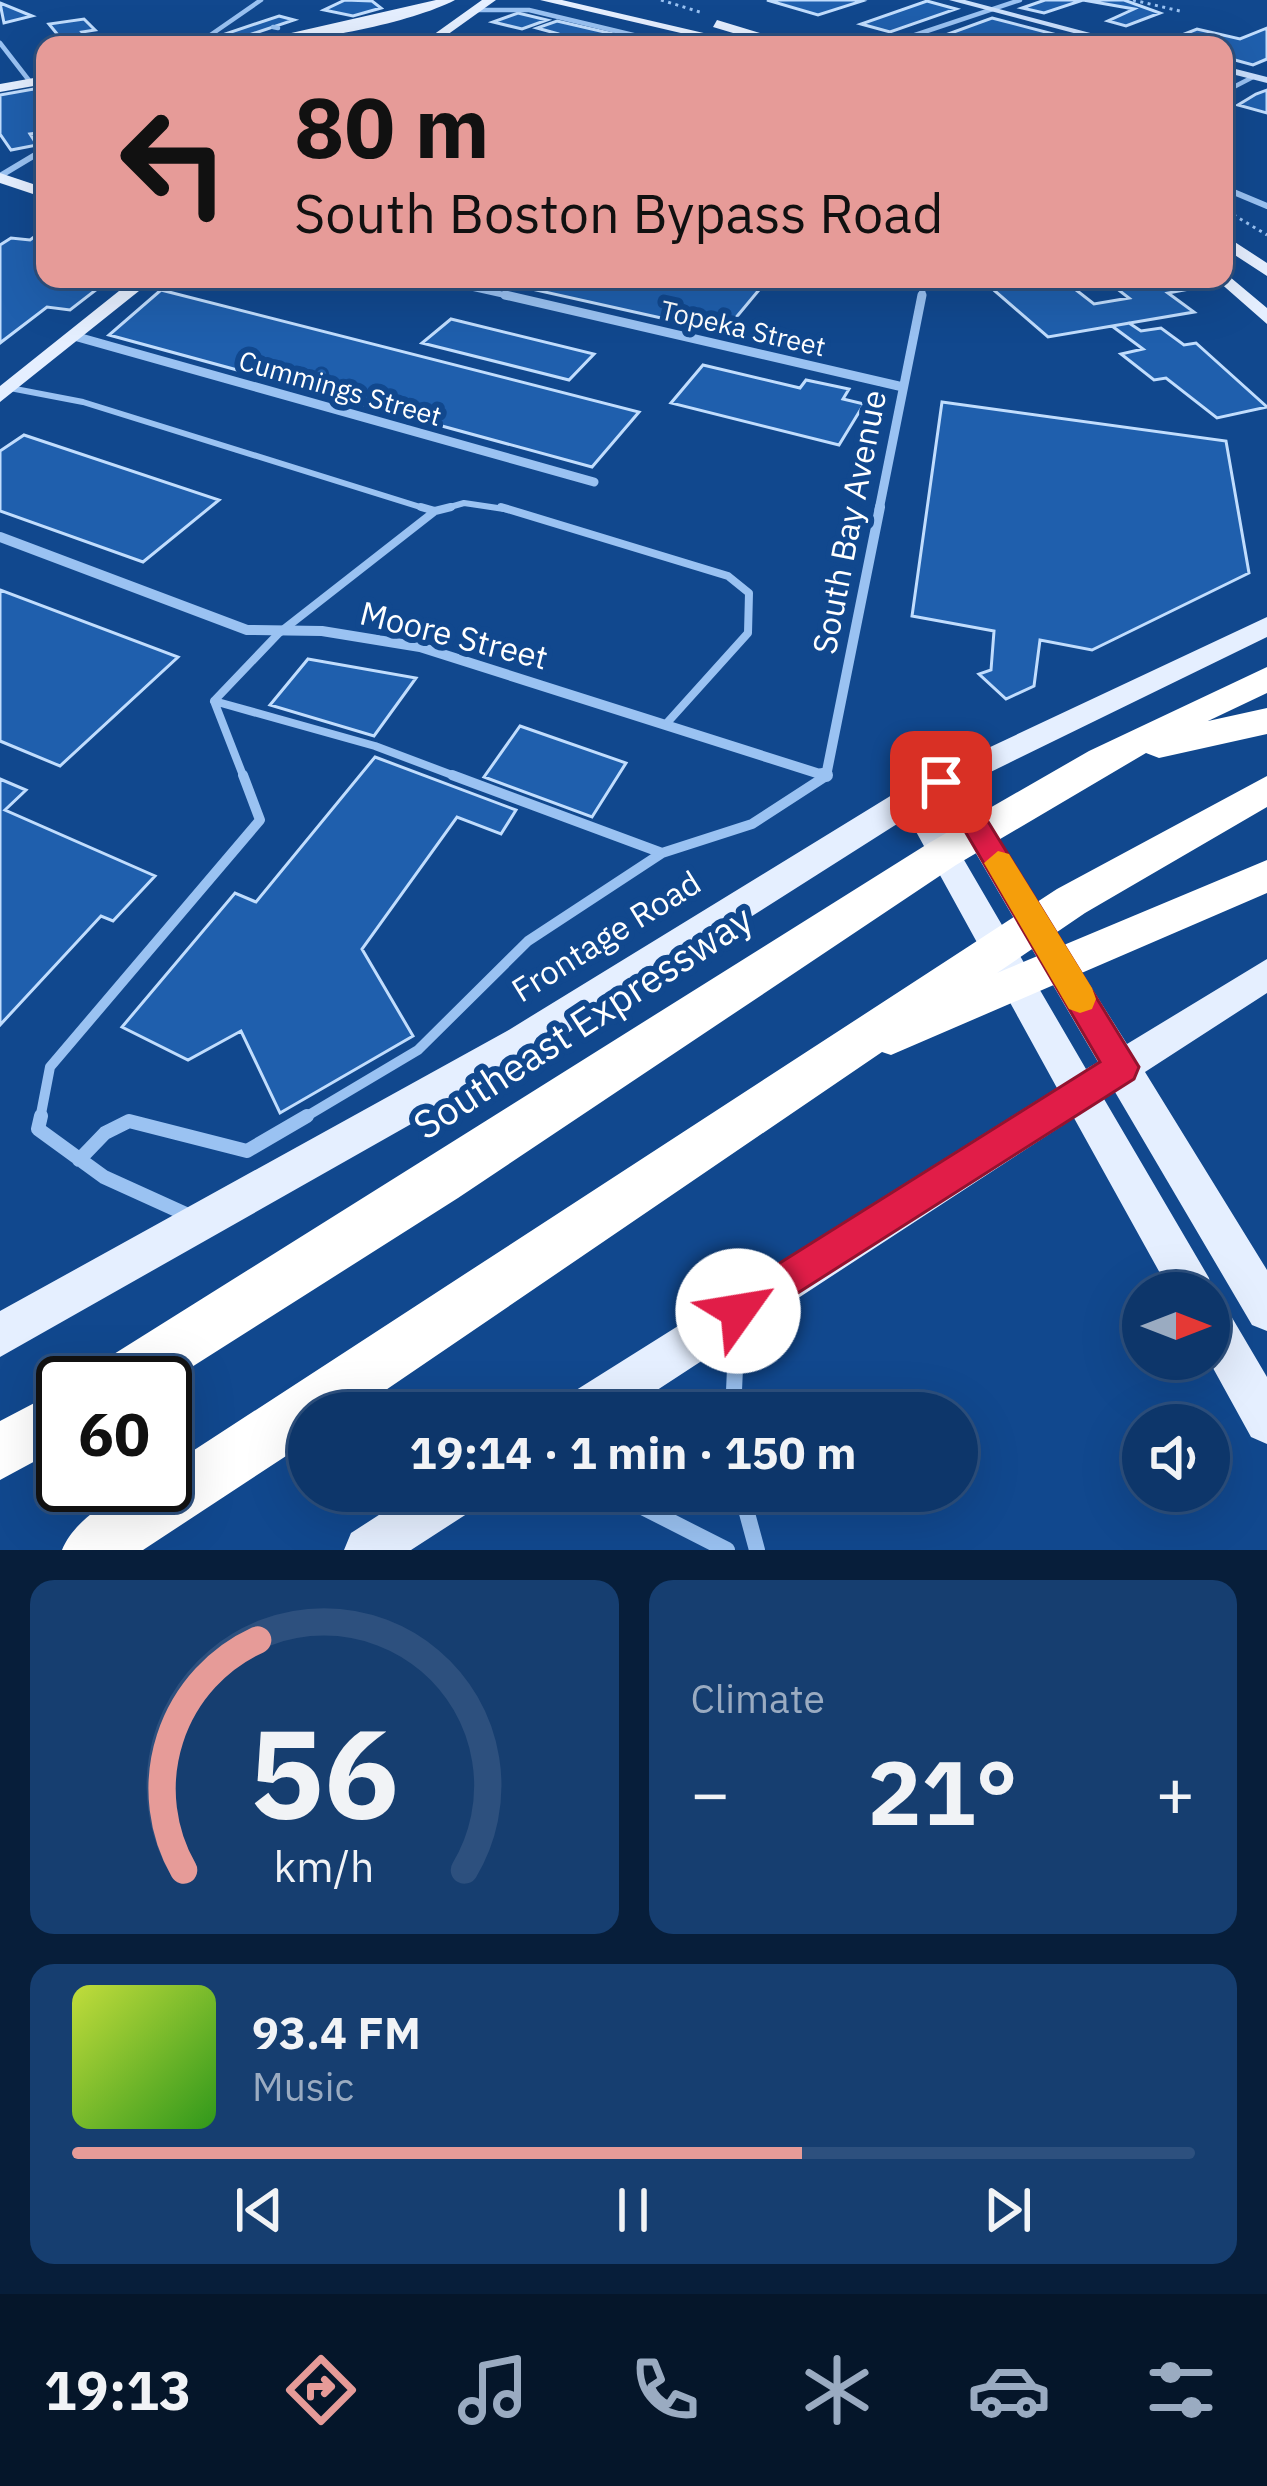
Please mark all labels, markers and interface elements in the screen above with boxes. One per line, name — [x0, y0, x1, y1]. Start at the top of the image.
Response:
text: 80 m — [294, 72, 490, 181]
icon: left — [96, 84, 252, 240]
text: South Boston Bypass Road — [294, 178, 943, 248]
street label: Topeka Street — [657, 292, 829, 364]
street label: Cummings Street — [235, 342, 446, 433]
street label: South Bay Avenue — [802, 386, 895, 658]
street label: Moore Street — [356, 590, 553, 679]
pin — [890, 731, 992, 833]
icon: arrive — [908, 749, 974, 815]
street label: Frontage Road — [503, 860, 708, 1011]
street label: Southeast Expressway — [404, 893, 762, 1150]
position arrow — [675, 1248, 801, 1374]
north arrow — [1122, 1272, 1230, 1380]
map controls — [1122, 1272, 1230, 1512]
speed limit sign: 60 — [36, 1356, 192, 1512]
button: sound — [1122, 1404, 1230, 1512]
text: 19:14 · 1 min · 150 m — [410, 1423, 856, 1481]
text: Climate — [691, 1673, 825, 1724]
text: 56 — [249, 1691, 399, 1853]
text: 21° — [868, 1733, 1018, 1850]
text: − — [691, 1749, 730, 1835]
text: + — [1155, 1749, 1195, 1835]
text: km/h — [274, 1838, 375, 1894]
text: 93.4 FM — [252, 2003, 421, 2061]
text: Music — [252, 2061, 354, 2112]
icon: previous — [226, 2177, 292, 2243]
icon: pause — [600, 2177, 666, 2243]
icon: next — [975, 2177, 1041, 2243]
icon: directions — [279, 2348, 363, 2432]
icon: music — [451, 2348, 535, 2432]
icon: phone — [623, 2348, 707, 2432]
icon: climate — [795, 2348, 879, 2432]
icon: car — [967, 2348, 1051, 2432]
icon: filters — [1139, 2348, 1223, 2432]
text: 19:13 — [44, 2355, 191, 2425]

